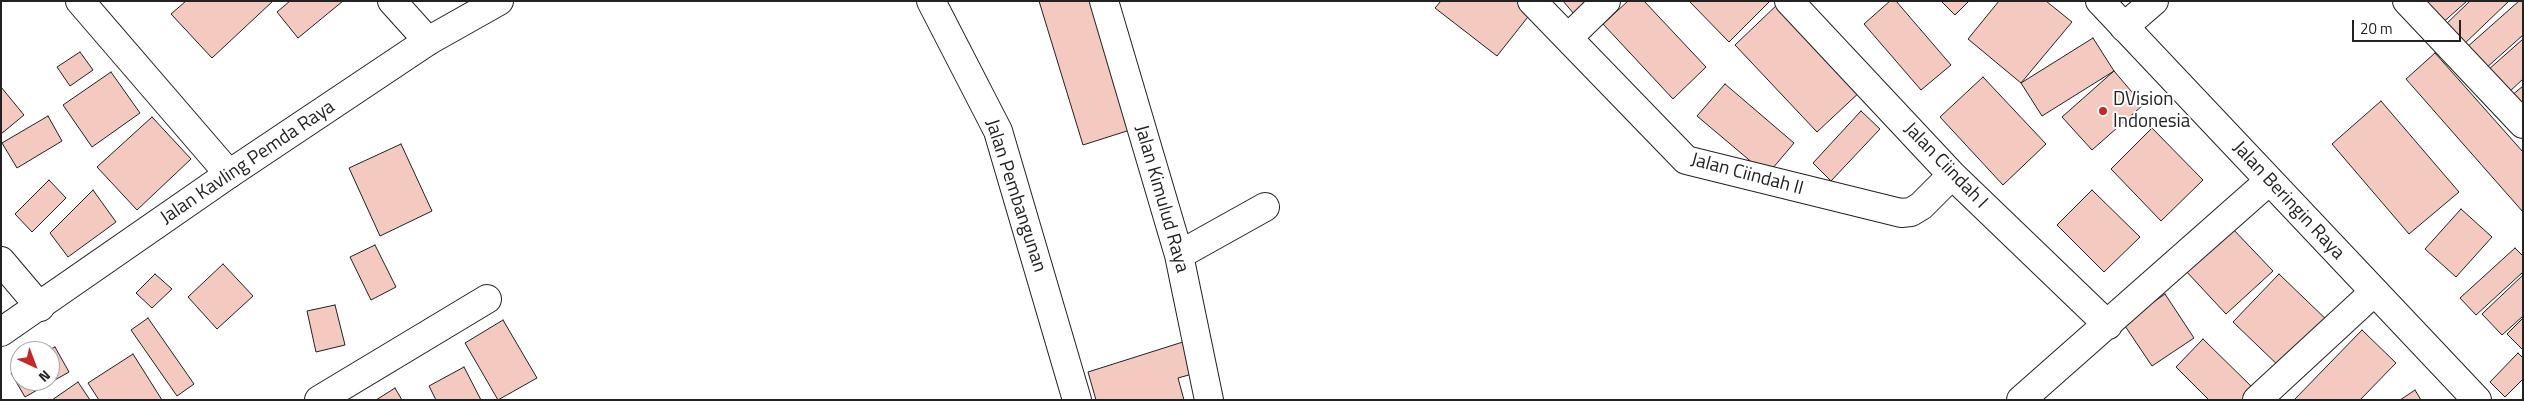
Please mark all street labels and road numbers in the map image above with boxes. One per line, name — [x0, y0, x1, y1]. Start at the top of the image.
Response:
street label: Jalan Kavling Pemda Raya — [156, 96, 340, 230]
street label: Jalan Pembangunan — [980, 117, 1050, 275]
street label: Jalan Ciindah I — [1898, 118, 1992, 214]
street label: Jalan Kimulud Raya — [1129, 123, 1193, 275]
street label: Jalan Beringin Raya — [2227, 137, 2349, 265]
street label: Jalan Ciindah II — [1688, 149, 1806, 201]

